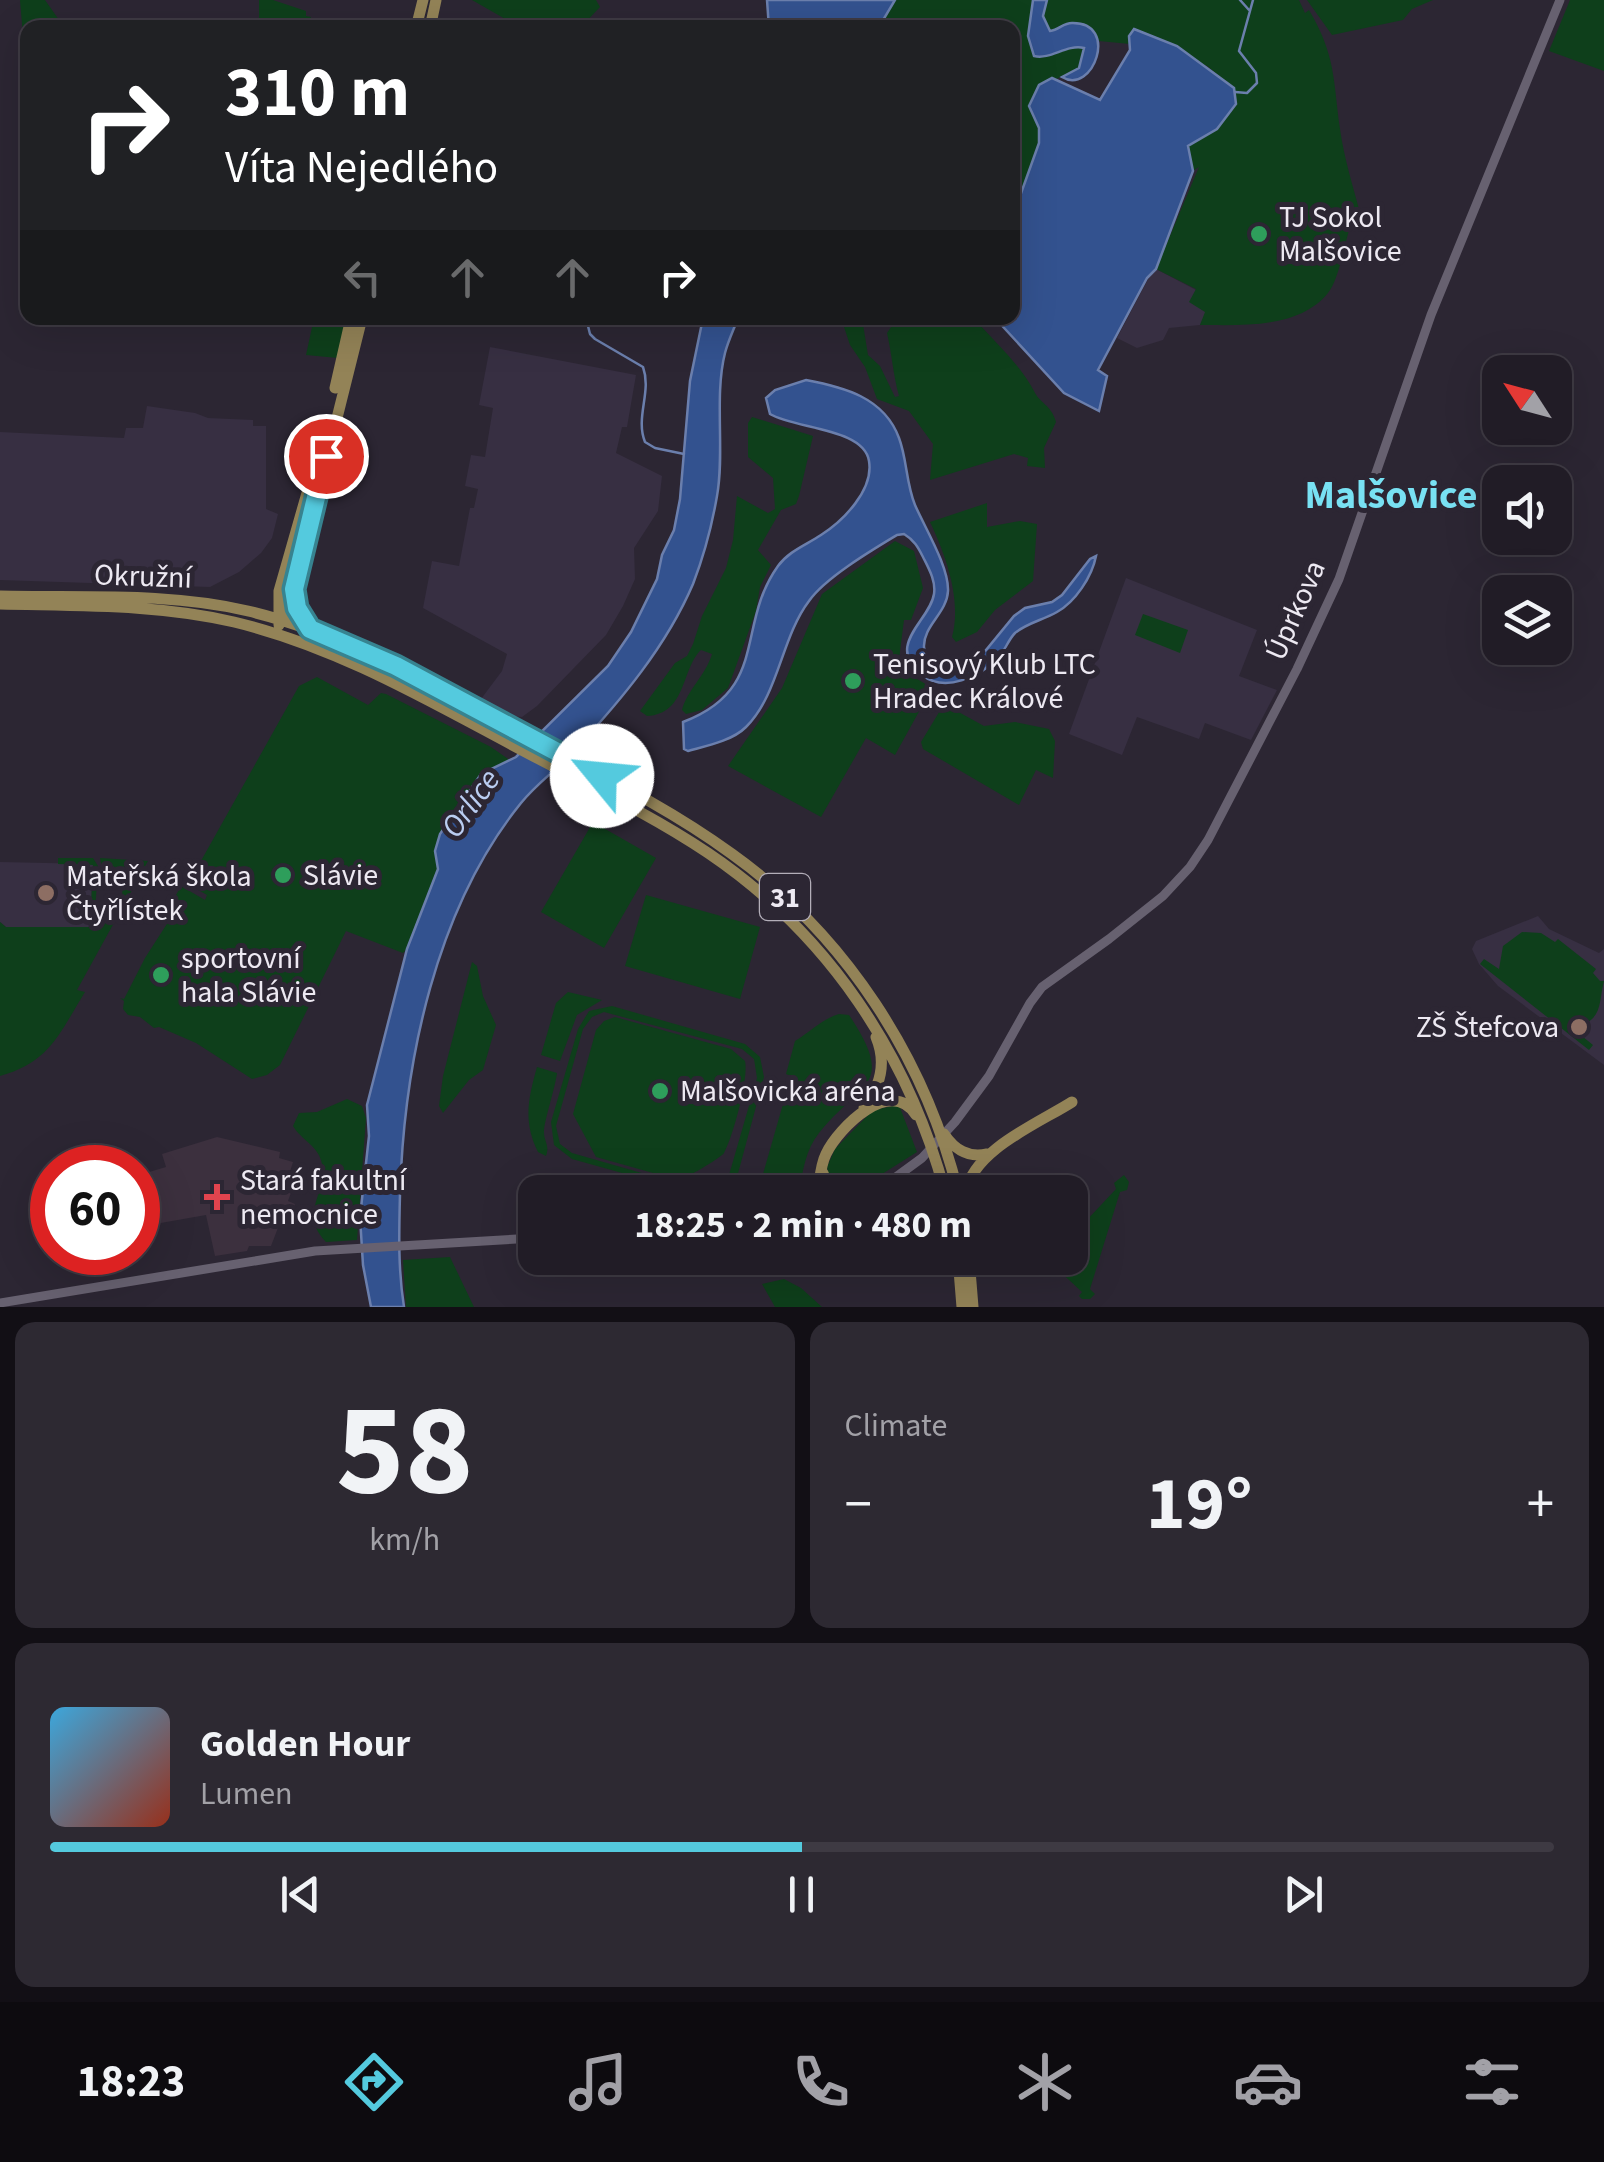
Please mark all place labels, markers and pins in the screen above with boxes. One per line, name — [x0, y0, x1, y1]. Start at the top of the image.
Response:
place label: TJ Sokol Malšovice — [1279, 196, 1402, 273]
marker: TJ Sokol Malšovice — [1248, 223, 1270, 245]
pin — [284, 414, 369, 499]
place label: Tenisový Klub LTC Hradec Králové — [873, 643, 1096, 720]
marker: Tenisový Klub LTC Hradec Králové — [842, 670, 864, 692]
place label: Slávie — [303, 854, 378, 897]
place label: Mateřská škola Čtyřlístek — [66, 855, 252, 932]
marker: Slávie — [272, 864, 294, 886]
marker: Mateřská škola Čtyřlístek — [35, 882, 57, 904]
place label: sportovní hala Slávie — [181, 937, 316, 1014]
marker: sportovní hala Slávie — [150, 964, 172, 986]
place label: ZŠ Štefcova — [1416, 1006, 1559, 1049]
marker: ZŠ Štefcova — [1568, 1016, 1590, 1038]
place label: Malšovická aréna — [680, 1070, 896, 1113]
marker: Malšovická aréna — [649, 1080, 671, 1102]
place label: Stará fakultní nemocnice — [240, 1159, 408, 1236]
marker: Stará fakultní nemocnice — [204, 1184, 230, 1210]

